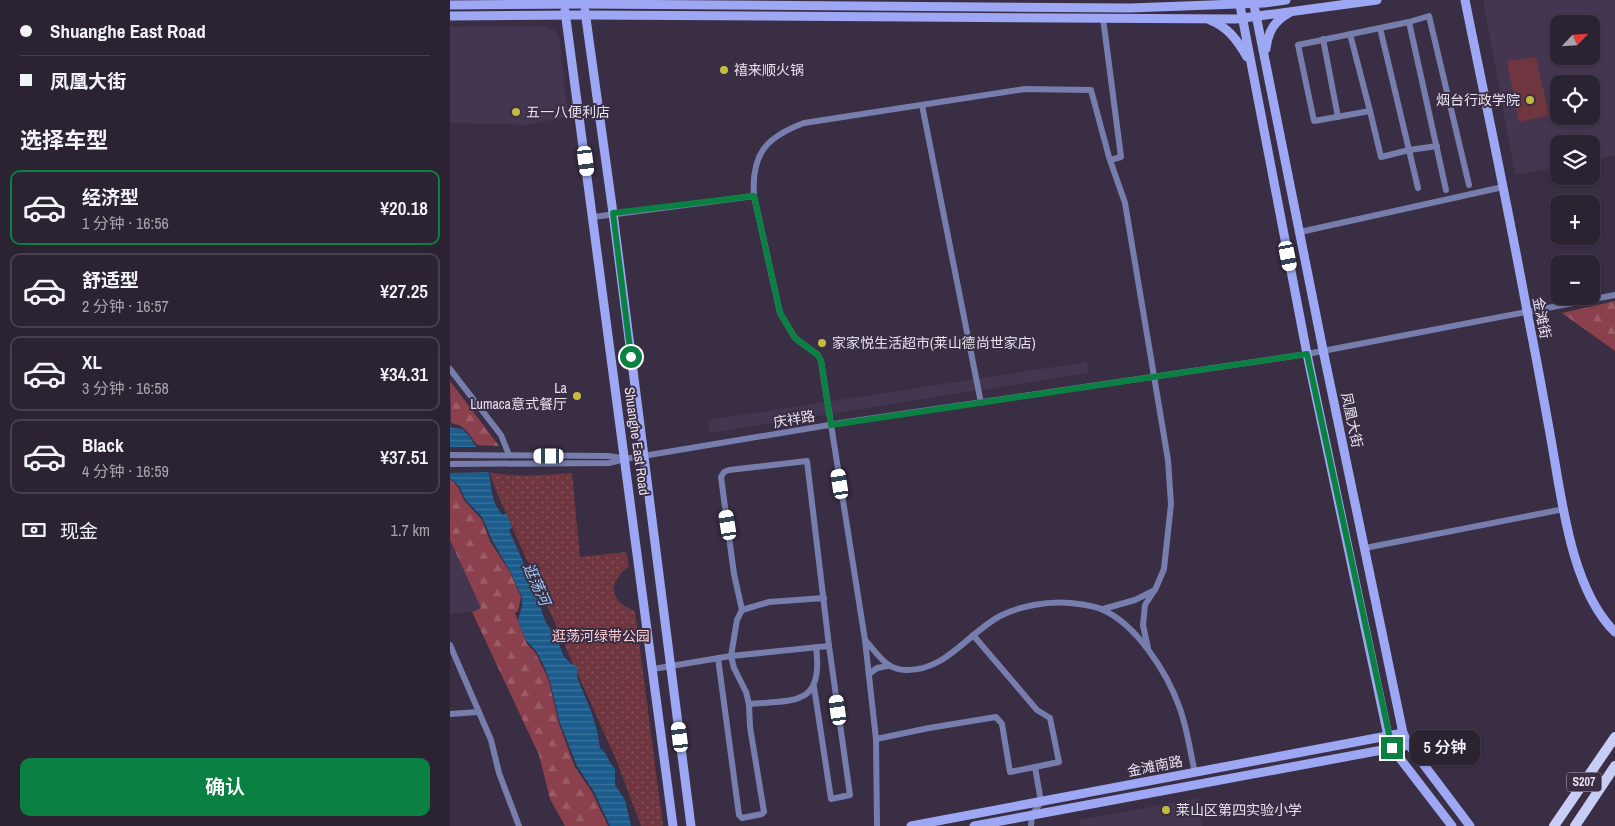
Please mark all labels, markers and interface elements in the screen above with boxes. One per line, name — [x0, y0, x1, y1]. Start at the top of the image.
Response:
north arrow — [1550, 15, 1600, 65]
map controls — [1550, 15, 1600, 305]
text: Shuanghe East Road — [50, 18, 206, 44]
place label: 禧来顺火锅 — [734, 61, 804, 79]
marker: 禧来顺火锅 — [718, 64, 730, 76]
text: 凤凰大街 — [50, 68, 126, 94]
button: locate — [1550, 75, 1600, 125]
place label: 烟台行政学院 — [1436, 91, 1520, 109]
marker: 烟台行政学院 — [1524, 94, 1536, 106]
place label: 五一八便利店 — [526, 103, 610, 121]
marker: 五一八便利店 — [510, 106, 522, 118]
text: 选择车型 — [20, 125, 108, 155]
button: layers — [1550, 135, 1600, 185]
car — [576, 145, 595, 177]
text: 经济型 — [82, 184, 139, 210]
icon: car — [22, 185, 67, 230]
text: ¥20.18 — [380, 195, 428, 221]
button: + — [1550, 195, 1600, 245]
text: 1 分钟 · 16:56 — [82, 212, 169, 234]
car — [1277, 240, 1298, 272]
button: − — [1550, 255, 1600, 305]
text: 舒适型 — [82, 267, 139, 293]
icon: car — [22, 268, 67, 313]
text: ¥27.25 — [380, 278, 428, 304]
text: 2 分钟 · 16:57 — [82, 295, 169, 317]
street label: 金滩街 — [1529, 296, 1555, 340]
place label: 家家悦生活超市(莱山德尚世家店) — [832, 334, 1036, 352]
marker: 家家悦生活超市(莱山德尚世家店) — [816, 337, 828, 349]
route start — [620, 346, 642, 368]
text: XL — [82, 349, 102, 375]
icon: car — [22, 351, 67, 396]
text: ¥34.31 — [380, 361, 428, 387]
text: 3 分钟 · 16:58 — [82, 377, 169, 399]
place label: La Lumaca意式餐厅 — [470, 379, 568, 413]
street label: Shuanghe East Road — [620, 386, 654, 496]
marker: La Lumaca意式餐厅 — [571, 390, 583, 402]
street label: 凤凰大街 — [1337, 391, 1367, 449]
street label: 庆祥路 — [772, 406, 816, 432]
text: Black — [82, 432, 124, 458]
icon: car — [22, 434, 67, 479]
text: ¥37.51 — [380, 444, 428, 470]
car — [534, 449, 564, 464]
text: 4 分钟 · 16:59 — [82, 460, 169, 482]
car — [830, 468, 849, 500]
car — [718, 509, 737, 541]
icon: cash — [20, 516, 48, 544]
text: 现金 — [60, 518, 98, 544]
text: 1.7 km — [391, 519, 430, 541]
water label: 逛荡河 — [518, 559, 557, 612]
park label: 逛荡河绿带公园 — [552, 627, 650, 645]
car — [828, 694, 847, 726]
car — [670, 721, 689, 753]
callout: 5 分钟 — [1410, 730, 1480, 766]
text: 5 分钟 — [1424, 736, 1466, 758]
route end — [1381, 737, 1403, 759]
street label: 金滩南路 — [1126, 752, 1184, 780]
button: 确认 — [20, 758, 430, 816]
road number: S207 — [1566, 772, 1602, 792]
place label: 莱山区第四实验小学 — [1176, 801, 1302, 819]
marker: 莱山区第四实验小学 — [1160, 804, 1172, 816]

